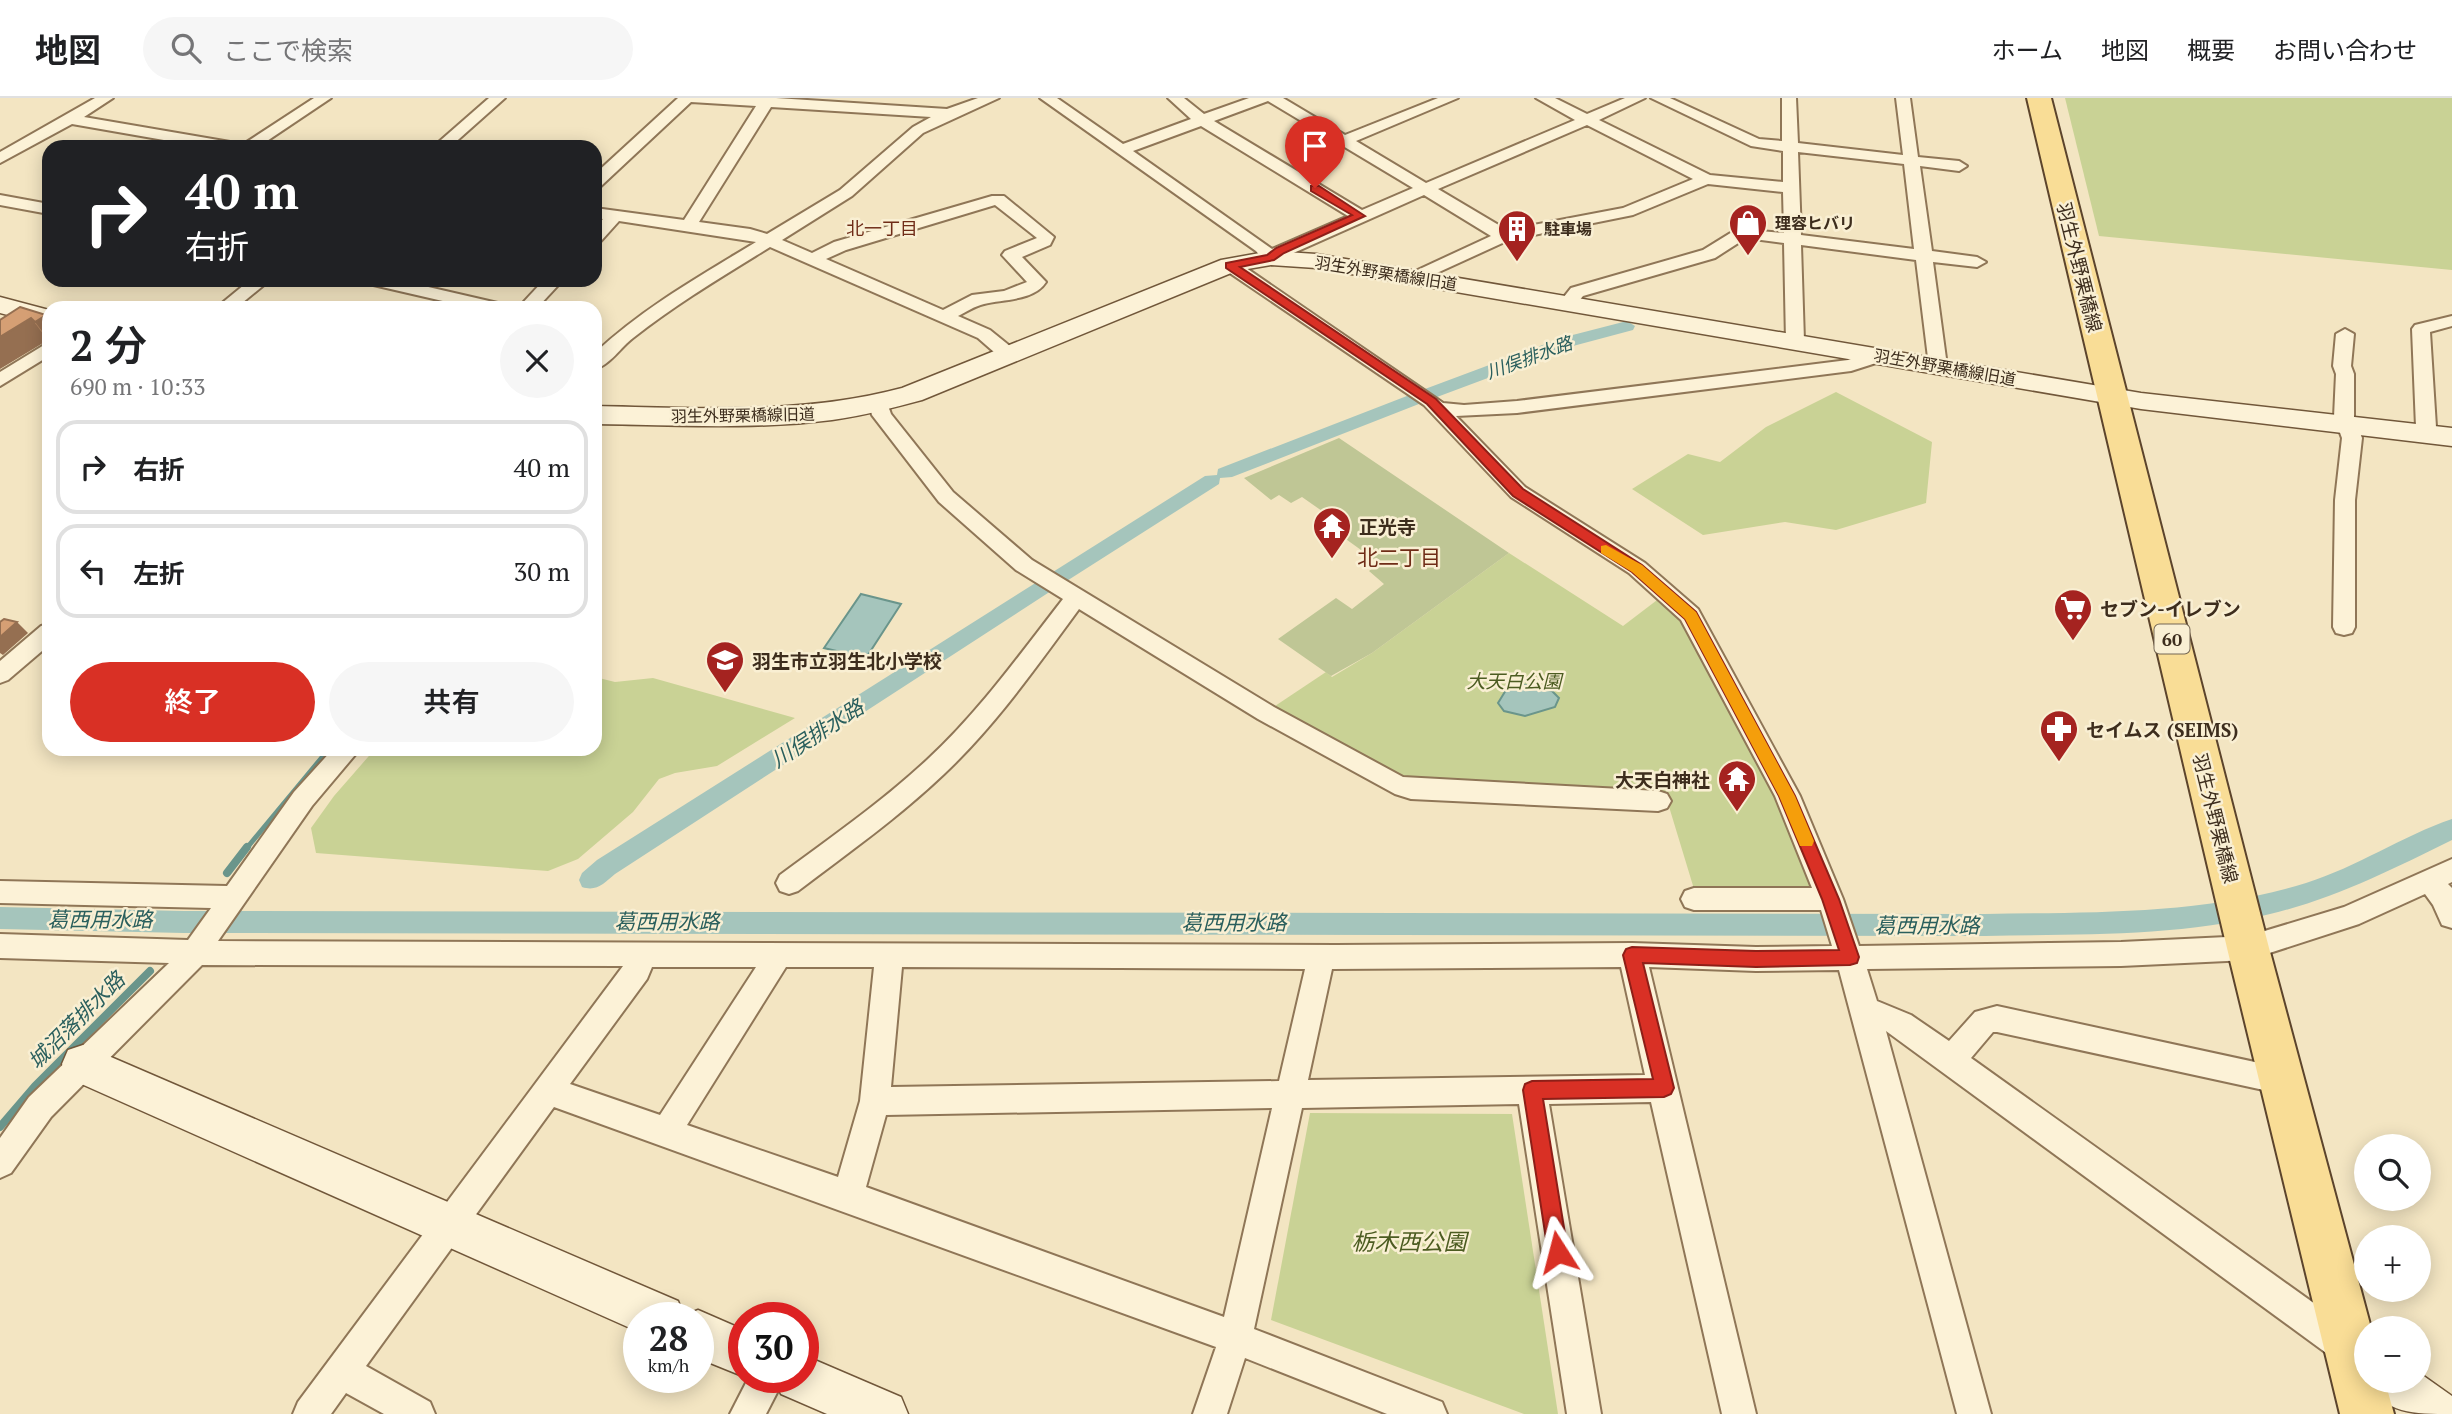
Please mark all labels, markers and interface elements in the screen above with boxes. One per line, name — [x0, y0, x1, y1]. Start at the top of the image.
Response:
search box — [143, 17, 633, 80]
text: 地図 — [35, 28, 101, 71]
icon: search — [167, 29, 205, 67]
text: ここで検索 — [223, 33, 353, 67]
text: ホーム — [1992, 34, 2063, 66]
text: 地図 — [2101, 34, 2149, 66]
text: 概要 — [2187, 34, 2235, 66]
text: お問い合わせ — [2273, 34, 2417, 66]
pin — [1285, 116, 1345, 188]
icon: arrive — [1296, 127, 1334, 165]
text: 40 m — [185, 158, 299, 223]
icon: right — [70, 168, 161, 259]
street label: 羽生外野栗橋線 — [2052, 199, 2108, 335]
shop icon: 理容ヒバリ — [1727, 202, 1769, 257]
building icon: 駐車場 — [1496, 208, 1538, 263]
place label: 理容ヒバリ — [1775, 212, 1855, 234]
district label: 北一丁目 — [846, 216, 918, 240]
place label: 駐車場 — [1544, 218, 1592, 240]
text: 右折 — [185, 225, 249, 267]
street label: 羽生外野栗橋線旧道 — [1313, 251, 1459, 295]
text: 2 分 — [70, 317, 147, 373]
button: close — [500, 324, 574, 398]
water label: 川俣排水路 — [1483, 330, 1577, 384]
street label: 羽生外野栗橋線旧道 — [1872, 344, 2018, 390]
text: 690 m · 10:33 — [70, 371, 205, 402]
street label: 羽生外野栗橋線旧道 — [671, 403, 815, 427]
icon: right — [74, 448, 112, 486]
text: 40 m — [514, 450, 570, 484]
text: 右折 — [133, 452, 185, 486]
temple icon: 正光寺 — [1311, 505, 1353, 560]
place label: 正光寺 — [1359, 514, 1416, 539]
district label: 北二丁目 — [1357, 543, 1441, 571]
icon: left — [74, 552, 112, 590]
text: 30 m — [514, 554, 570, 588]
text: 左折 — [133, 556, 185, 590]
supermarket icon: セブン-イレブン — [2052, 587, 2094, 642]
place label: セブン-イレブン — [2100, 596, 2241, 621]
road number: 60 — [2154, 624, 2190, 654]
school or university icon: 羽生市立羽生北小学校 — [704, 639, 746, 694]
place label: 羽生市立羽生北小学校 — [752, 648, 942, 673]
button: 終了 — [70, 662, 315, 742]
button: 共有 — [329, 662, 574, 742]
park label: 大天白公園 — [1466, 668, 1564, 693]
water label: 川俣排水路 — [765, 692, 870, 773]
pharmacy icon: セイムス (SEIMS) — [2038, 708, 2080, 763]
place label: セイムス (SEIMS) — [2086, 717, 2238, 742]
street label: 羽生外野栗橋線 — [2188, 750, 2244, 886]
temple icon: 大天白神社 — [1716, 758, 1758, 813]
place label: 大天白神社 — [1615, 767, 1710, 792]
water label: 葛西用水路 — [48, 905, 154, 933]
water label: 葛西用水路 — [615, 907, 721, 935]
water label: 葛西用水路 — [1182, 908, 1288, 936]
water label: 葛西用水路 — [1875, 911, 1981, 939]
water label: 城沼落排水路 — [22, 964, 132, 1074]
map controls — [2354, 1134, 2431, 1393]
button: search — [2354, 1134, 2431, 1211]
position arrow — [1521, 1215, 1595, 1289]
button: + — [2354, 1225, 2431, 1302]
park label: 栃木西公園 — [1352, 1226, 1470, 1257]
speed limit sign: 30 — [728, 1302, 819, 1393]
text: 28 — [649, 1315, 688, 1361]
button: − — [2354, 1316, 2431, 1393]
text: km/h — [648, 1353, 689, 1377]

